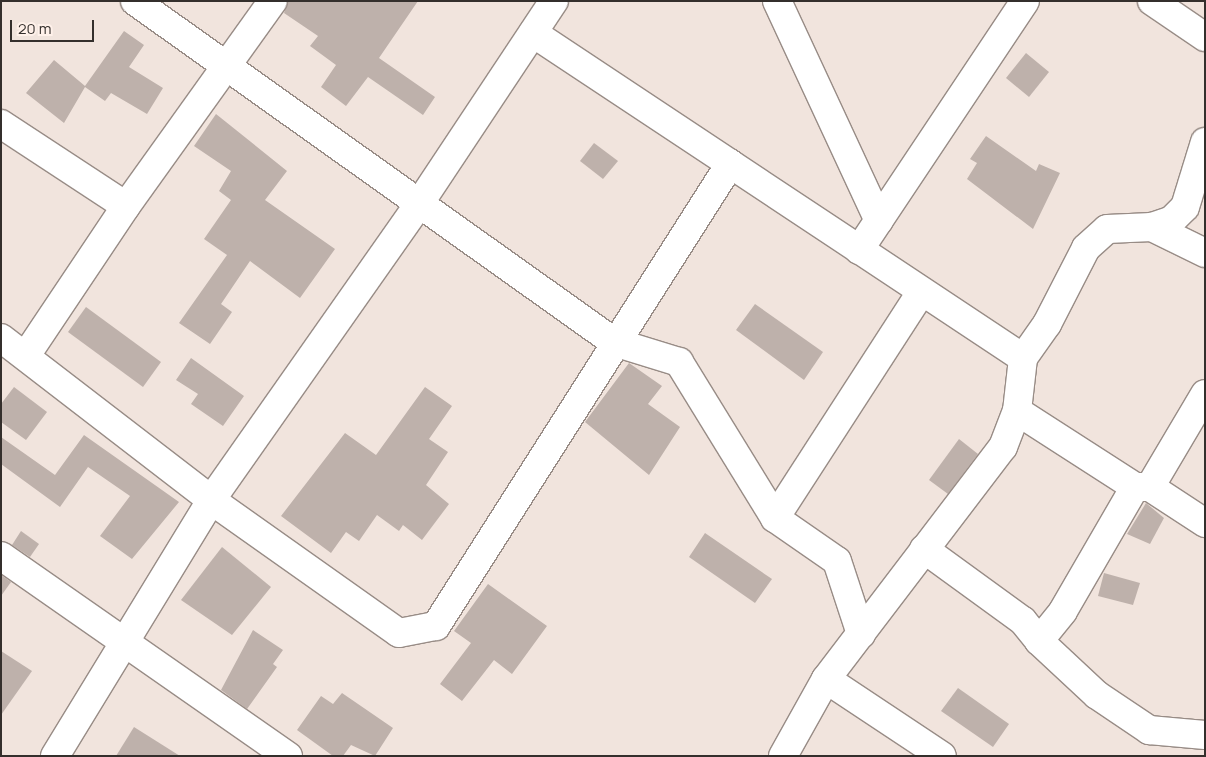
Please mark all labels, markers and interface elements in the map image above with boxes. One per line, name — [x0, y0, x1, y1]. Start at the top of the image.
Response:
scale bar — [12, 10, 96, 42]
text: 20 m — [18, 18, 51, 39]

